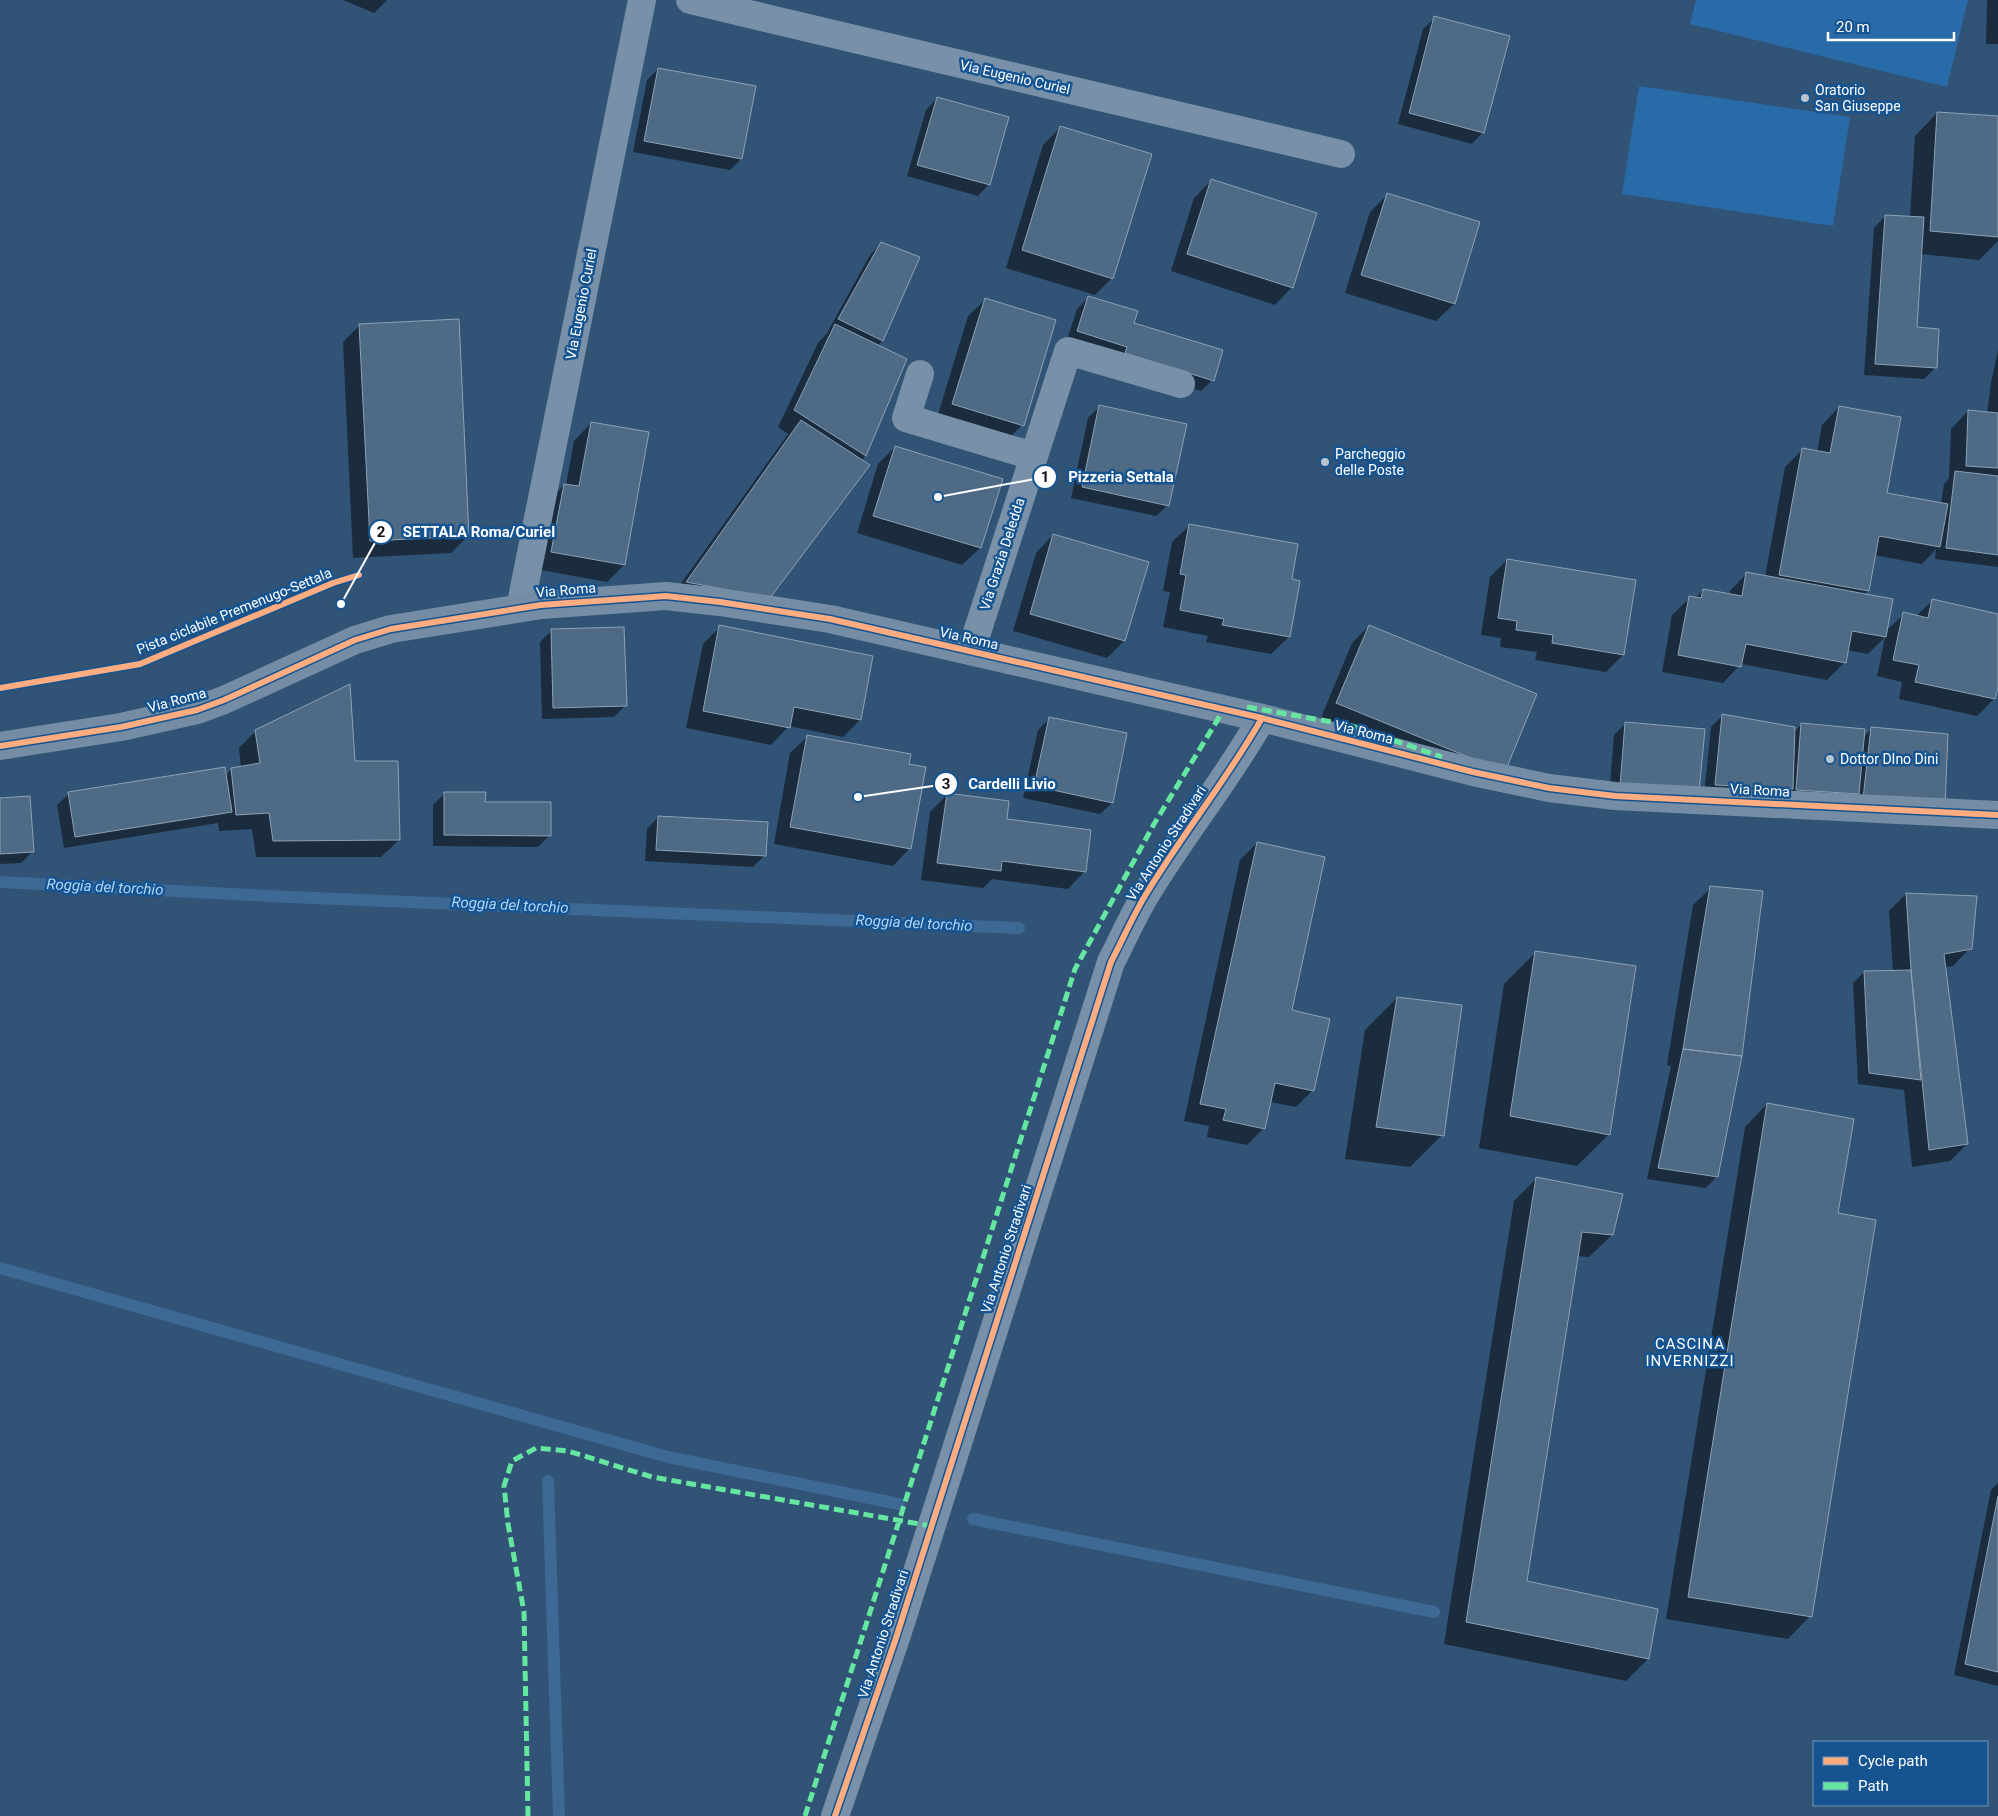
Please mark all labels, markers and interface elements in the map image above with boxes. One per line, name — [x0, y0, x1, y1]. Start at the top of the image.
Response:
scale bar — [1828, 10, 1954, 42]
text: 20 m — [1836, 18, 1870, 36]
street label: Via Eugenio Curiel — [958, 57, 1072, 97]
place label: Oratorio San Giuseppe — [1815, 82, 1901, 114]
marker: Oratorio San Giuseppe — [1799, 92, 1811, 104]
street label: Via Eugenio Curiel — [562, 247, 600, 361]
place label: Parcheggio delle Poste — [1335, 446, 1406, 478]
marker: Parcheggio delle Poste — [1319, 456, 1331, 468]
callout: Pizzeria Settala — [1033, 462, 1184, 492]
text: 1 — [1041, 468, 1049, 486]
text: Pizzeria Settala — [1068, 468, 1174, 486]
street label: Via Grazia Deledda — [976, 496, 1028, 612]
callout: SETTALA Roma/Curiel — [368, 517, 565, 547]
text: 2 — [377, 523, 386, 541]
text: SETTALA Roma/Curiel — [403, 523, 555, 541]
street label: Pista ciclabile Premenugo-Settala — [134, 564, 334, 658]
street label: Via Roma — [535, 579, 597, 601]
street label: Via Roma — [938, 623, 1000, 653]
street label: Via Roma — [146, 685, 208, 715]
street label: Via Roma — [1333, 717, 1395, 747]
place label: Dottor DIno Dini — [1840, 751, 1938, 767]
marker: Dottor DIno Dini — [1824, 753, 1836, 765]
callout: Cardelli Livio — [933, 769, 1066, 799]
text: 3 — [942, 775, 950, 793]
text: Cardelli Livio — [968, 775, 1056, 793]
street label: Via Roma — [1730, 780, 1790, 800]
street label: Via Antonio Stradivari — [1123, 782, 1209, 904]
water label: Roggia del torchio — [46, 875, 164, 899]
water label: Roggia del torchio — [451, 893, 569, 917]
water label: Roggia del torchio — [855, 911, 973, 935]
street label: Via Antonio Stradivari — [978, 1183, 1034, 1315]
district label: CASCINA INVERNIZZI — [1646, 1335, 1734, 1370]
street label: Via Antonio Stradivari — [855, 1568, 911, 1700]
legend — [1813, 1741, 1988, 1806]
text: Cycle path — [1858, 1752, 1928, 1770]
text: Path — [1858, 1777, 1889, 1795]

